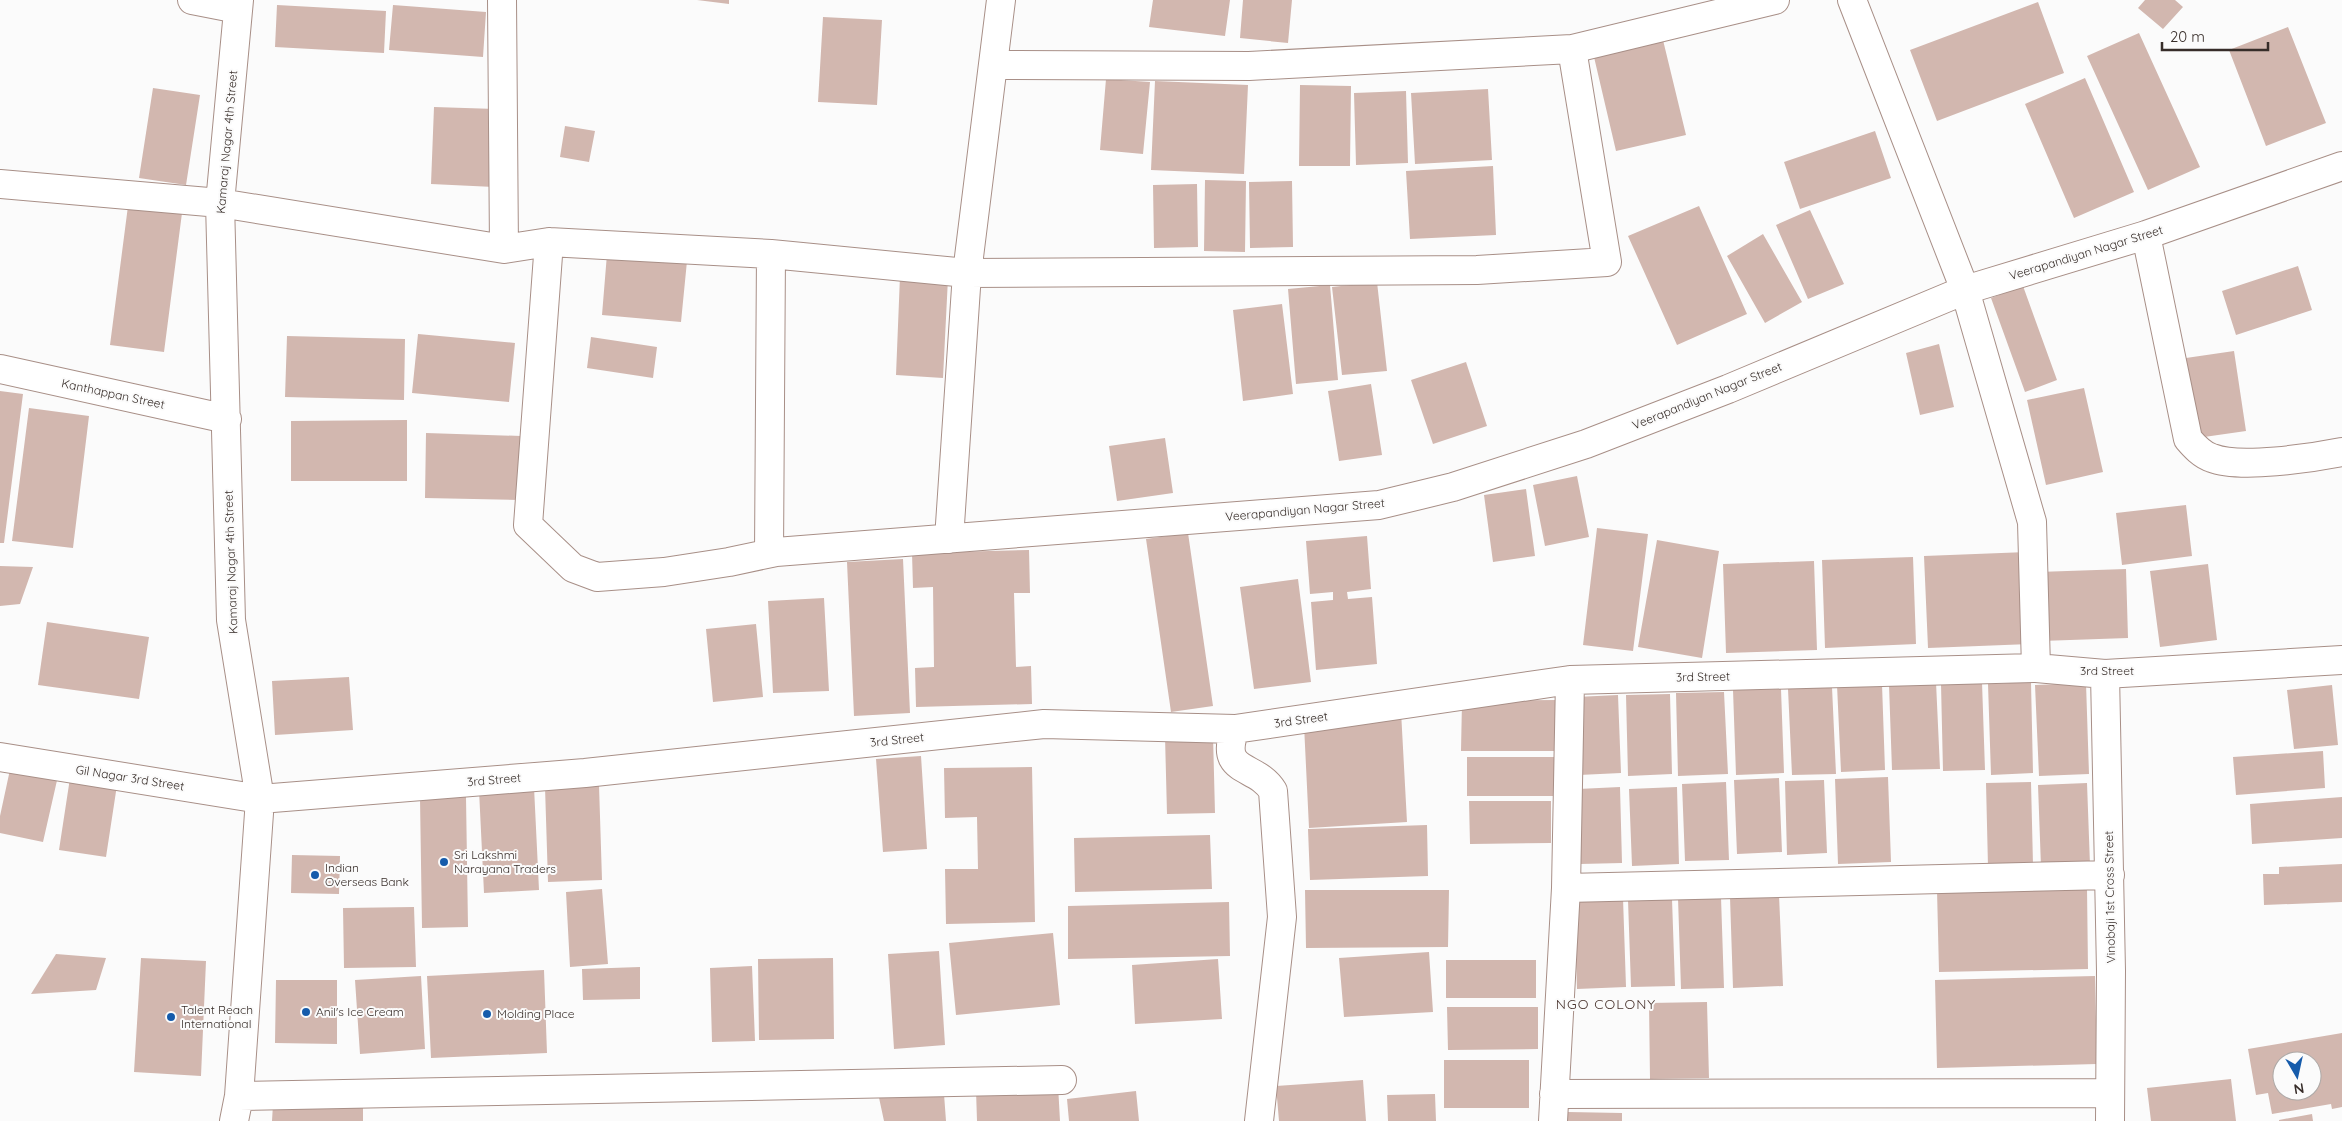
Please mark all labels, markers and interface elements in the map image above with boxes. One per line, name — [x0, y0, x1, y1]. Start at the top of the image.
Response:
scale bar — [2162, 20, 2268, 52]
text: 20 m — [2170, 27, 2205, 46]
street label: Kamaraj Nagar 4th Street — [213, 70, 240, 214]
street label: Veerapandiyan Nagar Street — [2007, 222, 2165, 283]
street label: Veerapandiyan Nagar Street — [1630, 359, 1784, 432]
street label: Kanthappan Street — [60, 375, 166, 412]
street label: Kamaraj Nagar 4th Street — [220, 490, 241, 634]
street label: Veerapandiyan Nagar Street — [1225, 495, 1385, 524]
street label: 3rd Street — [2080, 663, 2134, 678]
street label: 3rd Street — [1676, 669, 1730, 684]
street label: 3rd Street — [1273, 708, 1329, 731]
street label: 3rd Street — [869, 729, 925, 750]
street label: Gil Nagar 3rd Street — [75, 762, 185, 793]
street label: 3rd Street — [466, 770, 522, 789]
street label: Vinobaji 1st Cross Street — [2101, 831, 2118, 963]
place label: Sri Lakshmi Narayana Traders — [454, 847, 556, 876]
marker: Sri Lakshmi Narayana Traders — [438, 856, 450, 868]
place label: Indian Overseas Bank — [325, 860, 409, 889]
marker: Indian Overseas Bank — [309, 869, 321, 881]
district label: NGO COLONY — [1556, 995, 1656, 1013]
place label: Talent Reach International — [181, 1002, 253, 1031]
place label: Anil's Ice Cream — [316, 1004, 404, 1019]
marker: Anil's Ice Cream — [300, 1006, 312, 1018]
place label: Molding Place — [497, 1006, 575, 1021]
marker: Molding Place — [481, 1008, 493, 1020]
marker: Talent Reach International — [165, 1011, 177, 1023]
north arrow — [2272, 1051, 2322, 1101]
text: N — [2293, 1079, 2306, 1099]

